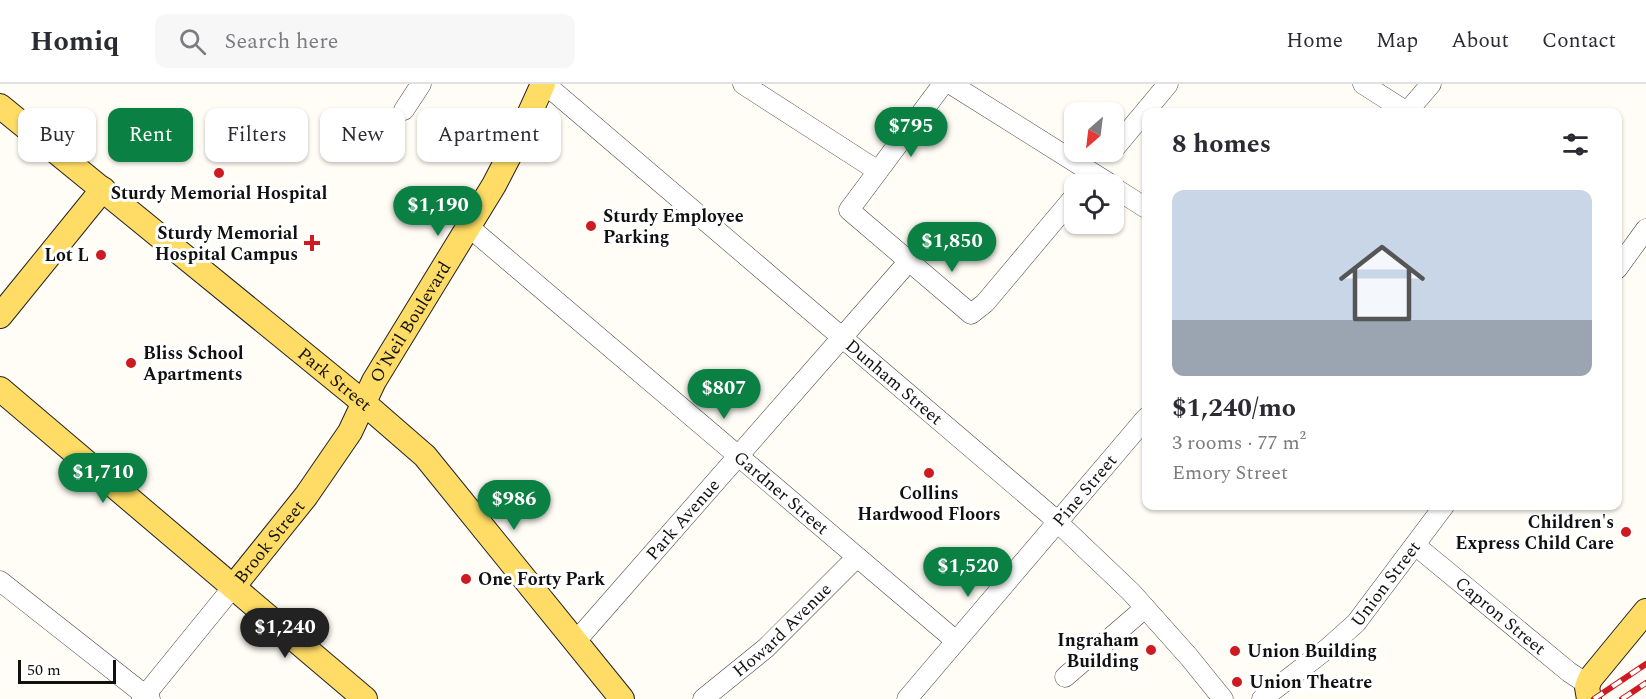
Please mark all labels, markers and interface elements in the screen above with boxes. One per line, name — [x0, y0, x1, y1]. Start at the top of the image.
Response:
search box — [155, 14, 575, 68]
text: Homiq — [30, 20, 119, 63]
icon: search — [176, 25, 209, 58]
text: Search here — [224, 25, 339, 58]
text: Home — [1286, 25, 1343, 57]
text: Map — [1376, 25, 1418, 57]
text: About — [1451, 25, 1509, 57]
text: Contact — [1542, 25, 1616, 57]
north arrow — [1064, 102, 1124, 162]
map controls — [1064, 102, 1124, 234]
pin: $795 — [875, 107, 947, 158]
chip: Buy — [18, 108, 96, 162]
chip: Rent — [108, 108, 193, 162]
chip: Filters — [205, 108, 308, 162]
chip: New — [320, 108, 405, 162]
chip: Apartment — [417, 108, 561, 162]
text: $795 — [889, 111, 933, 141]
text: 8 homes — [1172, 124, 1271, 164]
icon: filters — [1559, 128, 1592, 161]
marker: Sturdy Memorial Hospital — [212, 166, 226, 180]
button: locate — [1064, 174, 1124, 234]
place label: Sturdy Memorial Hospital — [111, 180, 327, 207]
pin: $1,190 — [389, 186, 487, 237]
text: $1,190 — [407, 190, 469, 220]
place label: Sturdy Employee Parking — [603, 203, 744, 251]
marker: Sturdy Employee Parking — [584, 219, 598, 233]
place label: Sturdy Memorial Hospital Campus — [155, 220, 298, 268]
pin: $1,850 — [903, 222, 1001, 273]
text: $1,850 — [921, 226, 983, 256]
icon: home — [1328, 229, 1436, 337]
marker: Sturdy Memorial Hospital Campus — [303, 234, 321, 252]
place label: Lot L — [44, 242, 89, 269]
marker: Lot L — [94, 248, 108, 262]
street label: O'Neil Boulevard — [363, 256, 458, 388]
street label: Dunham Street — [839, 333, 949, 432]
place label: Bliss School Apartments — [143, 340, 244, 388]
street label: Park Street — [291, 341, 378, 418]
marker: Bliss School Apartments — [124, 356, 138, 370]
pin: $807 — [688, 369, 760, 420]
text: $807 — [702, 373, 746, 403]
text: $1,240/mo — [1172, 388, 1296, 428]
text: 3 rooms · 77 m² — [1172, 428, 1306, 458]
street label: Gardner Street — [727, 444, 835, 541]
street label: Pine Street — [1046, 448, 1124, 533]
pin: $1,710 — [54, 453, 152, 504]
text: $1,710 — [72, 457, 134, 487]
text: Emory Street — [1172, 458, 1288, 488]
marker: Collins Hardwood Floors — [922, 466, 936, 480]
street label: Park Avenue — [640, 473, 727, 566]
pin: $986 — [478, 480, 550, 531]
place label: Collins Hardwood Floors — [857, 480, 1001, 528]
text: $986 — [492, 484, 536, 514]
street label: Brook Street — [228, 494, 312, 590]
place label: Children's Express Child Care — [1455, 509, 1614, 557]
marker: Children's Express Child Care — [1619, 525, 1633, 539]
street label: Union Street — [1344, 535, 1427, 633]
pin: $1,520 — [919, 547, 1017, 598]
text: $1,520 — [937, 551, 999, 581]
place label: One Forty Park — [478, 566, 605, 593]
street label: Capron Street — [1449, 570, 1552, 662]
marker: One Forty Park — [459, 572, 473, 586]
street label: Howard Avenue — [727, 577, 838, 684]
pin: $1,240 — [236, 608, 334, 659]
text: $1,240 — [254, 612, 316, 642]
place label: Ingraham Building — [1057, 627, 1139, 675]
place label: Union Building — [1247, 638, 1377, 665]
marker: Ingraham Building — [1144, 643, 1158, 657]
marker: Union Building — [1228, 644, 1242, 658]
scale bar — [18, 657, 116, 684]
text: 50 m — [27, 658, 61, 682]
place label: Union Theatre — [1249, 669, 1372, 696]
marker: Union Theatre — [1230, 675, 1244, 689]

